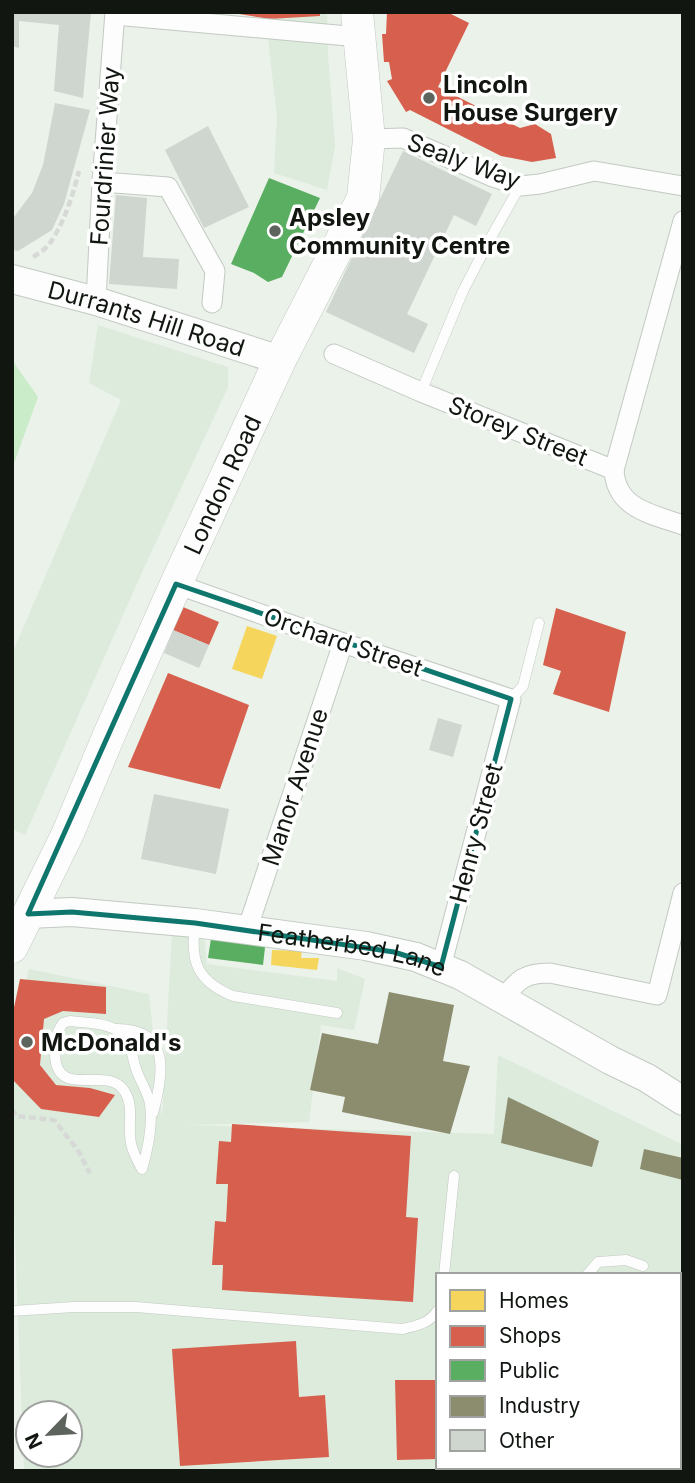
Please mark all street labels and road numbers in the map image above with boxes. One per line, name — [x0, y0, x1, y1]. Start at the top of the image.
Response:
street label: Fourdrinier Way — [84, 66, 126, 246]
street label: Sealy Way — [403, 127, 525, 195]
street label: Durrants Hill Road — [45, 275, 248, 362]
street label: Storey Street — [444, 390, 592, 472]
street label: London Road — [177, 410, 267, 559]
street label: Orchard Street — [260, 601, 426, 683]
street label: Manor Avenue — [256, 705, 334, 869]
street label: Henry Street — [443, 760, 509, 906]
street label: Featherbed Lane — [256, 917, 451, 982]

